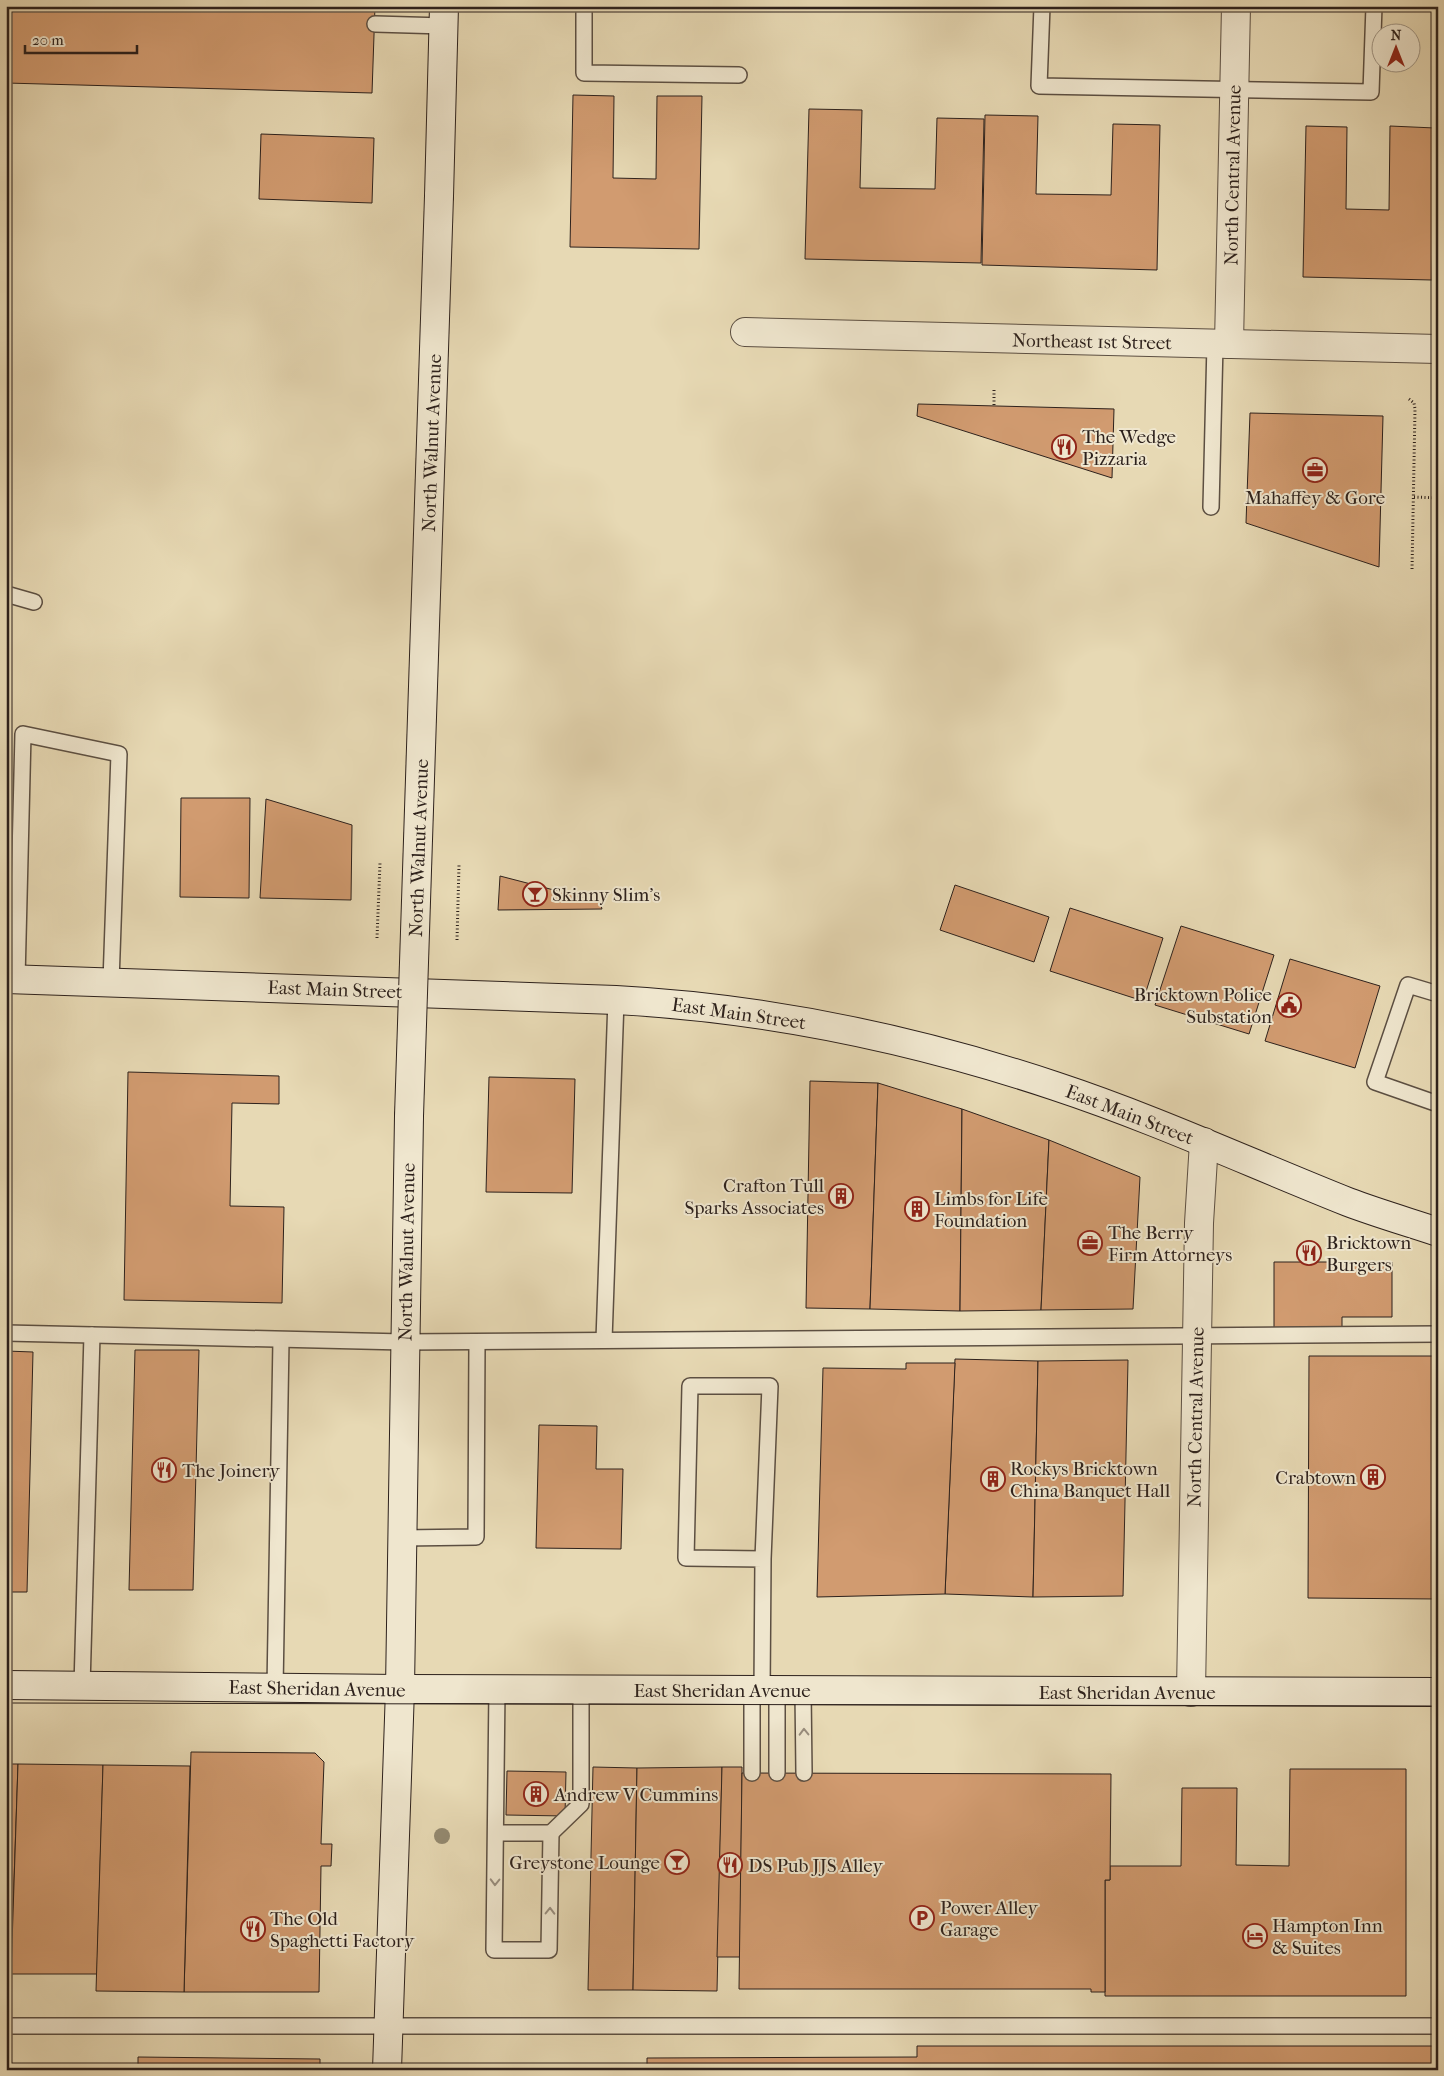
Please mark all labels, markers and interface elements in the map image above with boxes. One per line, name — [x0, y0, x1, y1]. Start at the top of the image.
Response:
scale bar — [25, 22, 138, 54]
north arrow — [1372, 22, 1422, 72]
text: N — [1391, 27, 1402, 44]
text: 20 m — [32, 31, 64, 49]
street label: North Central Avenue — [1220, 85, 1246, 266]
street label: Northeast 1st Street — [1012, 330, 1172, 354]
street label: North Walnut Avenue — [418, 354, 446, 533]
place label: The Wedge Pizzaria — [1082, 426, 1176, 470]
restaurant icon: The Wedge Pizzaria — [1051, 434, 1077, 460]
office icon: Mahaffey & Gore — [1302, 457, 1328, 483]
place label: Mahaffey & Gore — [1245, 487, 1385, 509]
street label: North Walnut Avenue — [405, 759, 433, 938]
bar icon: Skinny Slim's — [522, 881, 548, 907]
place label: Skinny Slim's — [552, 884, 660, 906]
street label: East Main Street — [267, 977, 403, 1003]
place label: Bricktown Police Substation — [1134, 984, 1272, 1028]
public building icon: Bricktown Police Substation — [1276, 992, 1302, 1018]
street label: East Main Street — [670, 994, 808, 1034]
street label: East Main Street — [1063, 1080, 1197, 1150]
street label: North Walnut Avenue — [394, 1163, 420, 1341]
place label: Crafton Tull Sparks Associates — [684, 1175, 824, 1219]
building icon: Crafton Tull Sparks Associates — [828, 1183, 854, 1209]
place label: Limbs for Life Foundation — [934, 1188, 1048, 1232]
building icon: Limbs for Life Foundation — [904, 1196, 930, 1222]
place label: The Berry Firm Attorneys — [1108, 1222, 1232, 1266]
office icon: The Berry Firm Attorneys — [1077, 1230, 1103, 1256]
place label: Bricktown Burgers — [1326, 1232, 1411, 1276]
restaurant icon: Bricktown Burgers — [1296, 1240, 1322, 1266]
street label: North Central Avenue — [1183, 1327, 1209, 1508]
restaurant icon: The Joinery — [151, 1457, 177, 1483]
place label: Rockys Bricktown China Banquet Hall — [1010, 1458, 1170, 1502]
place label: The Joinery — [182, 1460, 281, 1482]
building icon: Crabtown — [1360, 1464, 1386, 1490]
building icon: Rockys Bricktown China Banquet Hall — [980, 1466, 1006, 1492]
place label: Crabtown — [1275, 1467, 1356, 1489]
street label: East Sheridan Avenue — [228, 1676, 406, 1702]
street label: East Sheridan Avenue — [633, 1680, 811, 1702]
street label: East Sheridan Avenue — [1038, 1682, 1216, 1704]
one-way arrow — [799, 1728, 809, 1736]
building icon: Andrew V Cummins — [523, 1781, 549, 1807]
place label: Andrew V Cummins — [553, 1784, 718, 1806]
bar icon: Greystone Lounge — [664, 1849, 690, 1875]
place label: Greystone Lounge — [509, 1852, 660, 1874]
restaurant icon: DS Pub JJS Alley — [717, 1852, 743, 1878]
place label: DS Pub JJS Alley — [748, 1855, 883, 1877]
one-way arrow — [490, 1878, 500, 1886]
place label: Power Alley Garage — [940, 1897, 1038, 1941]
parking icon: Power Alley Garage — [909, 1905, 935, 1931]
one-way arrow — [545, 1907, 555, 1914]
place label: The Old Spaghetti Factory — [270, 1908, 415, 1952]
place label: Hampton Inn & Suites — [1272, 1915, 1383, 1959]
restaurant icon: The Old Spaghetti Factory — [240, 1916, 266, 1942]
hotel icon: Hampton Inn & Suites — [1242, 1923, 1268, 1949]

